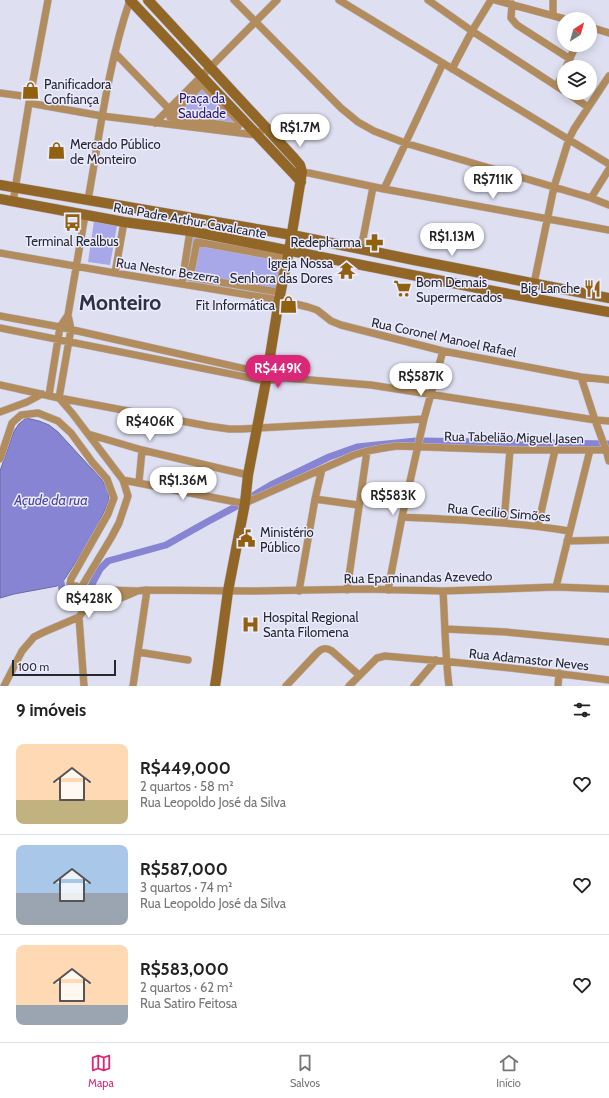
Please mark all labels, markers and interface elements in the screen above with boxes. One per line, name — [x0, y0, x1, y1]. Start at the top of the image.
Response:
north arrow — [557, 12, 597, 52]
map controls — [557, 12, 597, 100]
button: layers — [557, 60, 597, 100]
place label: Panificadora Confiança — [44, 76, 112, 107]
shop icon: Panificadora Confiança — [21, 81, 41, 101]
park label: Praça da Saudade — [178, 90, 226, 121]
pin: R$1.7M — [267, 114, 333, 148]
text: R$1.7M — [280, 119, 320, 135]
place label: Mercado Público de Monteiro — [70, 136, 161, 167]
shop icon: Mercado Público de Monteiro — [47, 141, 67, 161]
pin: R$711K — [460, 166, 526, 200]
text: R$711K — [473, 171, 513, 187]
street label: Rua Padre Arthur Cavalcante — [112, 199, 268, 241]
bus stop icon: Terminal Realbus — [62, 212, 82, 232]
pin: R$1.13M — [415, 223, 489, 257]
text: R$1.13M — [429, 228, 475, 244]
pharmacy icon: Redepharma — [364, 232, 384, 252]
place label: Terminal Realbus — [25, 233, 119, 249]
place label: Redepharma — [291, 234, 362, 250]
street label: Rua Nestor Bezerra — [115, 254, 222, 286]
place label: Igreja Nossa Senhora das Dores — [230, 255, 334, 286]
temple icon: Igreja Nossa Senhora das Dores — [336, 260, 356, 280]
place label: Bom Demais Supermercados — [416, 274, 503, 305]
restaurant icon: Big Lanche — [583, 278, 603, 298]
supermarket icon: Bom Demais Supermercados — [393, 279, 413, 299]
place label: Big Lanche — [521, 280, 580, 296]
district label: Monteiro — [79, 290, 161, 315]
shop icon: Fit Informática — [278, 295, 298, 315]
place label: Fit Informática — [196, 297, 276, 313]
street label: Rua Coronel Manoel Rafael — [370, 314, 518, 360]
pin: R$449K — [245, 355, 311, 389]
text: R$449K — [254, 360, 302, 376]
pin: R$587K — [388, 363, 454, 397]
text: R$587K — [398, 368, 444, 384]
pin: R$406K — [117, 408, 183, 442]
text: R$406K — [126, 413, 174, 429]
street label: Rua Tabelião Miguel Jasen — [444, 428, 584, 446]
pin: R$1.36M — [146, 467, 220, 501]
text: R$1.36M — [159, 472, 207, 488]
pin: R$583K — [360, 482, 426, 516]
text: R$583K — [370, 487, 416, 503]
water label: Açude da rua — [13, 491, 88, 509]
street label: Rua Cecilio Simões — [447, 500, 552, 525]
place label: Ministério Público — [260, 524, 314, 555]
public building icon: Ministério Público — [237, 529, 257, 549]
street label: Rua Epaminandas Azevedo — [343, 568, 493, 586]
pin: R$428K — [56, 585, 122, 619]
text: R$428K — [66, 590, 112, 606]
place label: Hospital Regional Santa Filomena — [263, 609, 359, 640]
hospital icon: Hospital Regional Santa Filomena — [240, 614, 260, 634]
street label: Rua Adamastor Neves — [468, 645, 590, 673]
scale bar — [12, 658, 116, 677]
text: 100 m — [18, 660, 49, 674]
icon: filters — [571, 699, 593, 721]
text: 9 imóveis — [16, 700, 86, 720]
text: R$449,000 — [140, 758, 231, 778]
icon: home — [48, 760, 96, 808]
icon: heart — [571, 773, 593, 795]
text: 2 quartos · 58 m² — [140, 778, 234, 794]
text: Rua Leopoldo José da Silva — [140, 794, 286, 810]
text: R$587,000 — [140, 859, 228, 879]
icon: home — [48, 861, 96, 909]
icon: heart — [571, 874, 593, 896]
text: 3 quartos · 74 m² — [140, 879, 232, 895]
text: Rua Leopoldo José da Silva — [140, 895, 286, 911]
text: R$583,000 — [140, 959, 229, 979]
icon: home — [48, 961, 96, 1009]
icon: heart — [571, 974, 593, 996]
text: 2 quartos · 62 m² — [140, 979, 233, 995]
text: Rua Satiro Feitosa — [140, 995, 237, 1011]
tab: Mapa — [88, 1052, 114, 1090]
tab: Salvos — [290, 1052, 320, 1090]
tab: Início — [496, 1052, 521, 1090]

